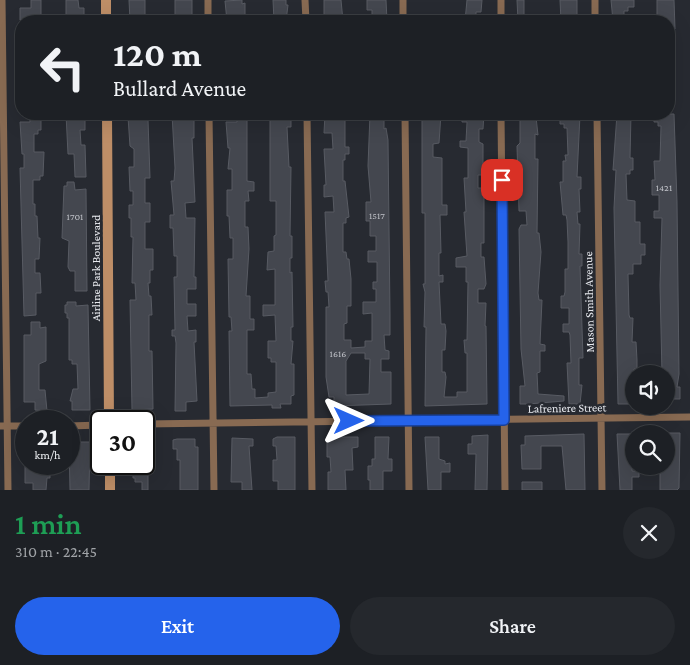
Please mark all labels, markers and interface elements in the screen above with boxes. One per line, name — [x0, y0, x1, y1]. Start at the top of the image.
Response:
icon: left — [30, 35, 95, 100]
text: 120 m — [113, 35, 202, 74]
text: Bullard Avenue — [113, 76, 246, 101]
pin — [481, 159, 523, 201]
icon: arrive — [488, 166, 516, 194]
house number: 1421 — [656, 182, 672, 193]
house number: 1517 — [369, 210, 385, 221]
house number: 1701 — [67, 211, 83, 222]
street label: Airline Park Boulevard — [89, 214, 103, 321]
street label: Mason Smith Avenue — [581, 251, 597, 353]
house number: 1616 — [330, 348, 346, 359]
map controls — [625, 365, 675, 475]
button: sound — [625, 365, 675, 415]
position arrow — [322, 394, 374, 446]
street label: Lafreniere Street — [527, 400, 608, 416]
speed limit sign: 30 — [90, 410, 155, 475]
text: 21 — [36, 423, 59, 450]
button: search — [625, 425, 675, 475]
text: km/h — [35, 448, 60, 462]
text: 1 min — [15, 507, 82, 540]
button: close — [623, 507, 675, 559]
text: 310 m · 22:45 — [15, 543, 97, 560]
button: Exit — [15, 597, 340, 655]
button: Share — [350, 597, 675, 655]

